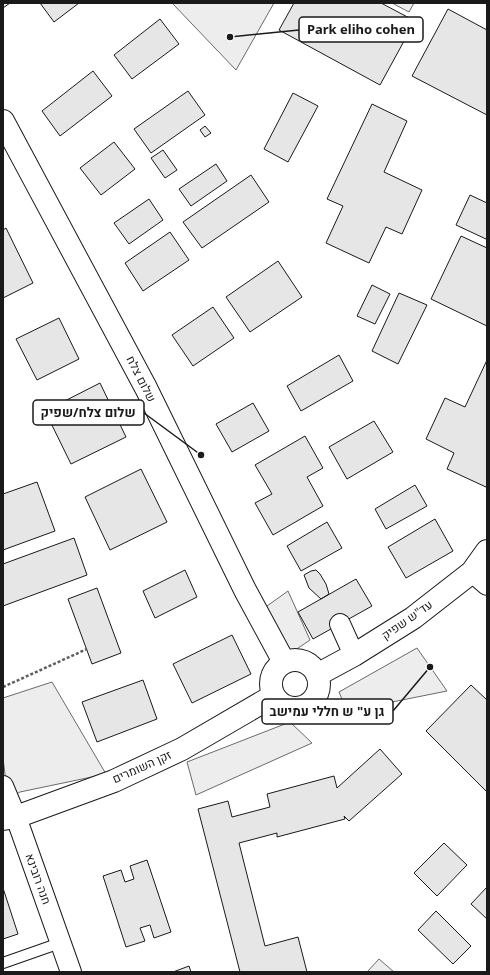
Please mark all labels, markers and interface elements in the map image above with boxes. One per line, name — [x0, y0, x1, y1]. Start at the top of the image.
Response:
callout: Park eliho cohen — [299, 17, 423, 42]
text: Park eliho cohen — [307, 20, 415, 38]
street label: שלום צלח — [123, 353, 160, 405]
callout: שלום צלח/שפיק — [33, 400, 144, 425]
text: שלום צלח/שפיק — [40, 403, 136, 421]
street label: עד"ש שפיק — [378, 596, 436, 643]
callout: גן ע" ש חללי עמישב — [262, 699, 393, 724]
text: גן ע" ש חללי עמישב — [270, 702, 385, 720]
street label: זקן השומרים — [109, 746, 174, 787]
street label: חנה רובינא — [21, 851, 56, 907]

